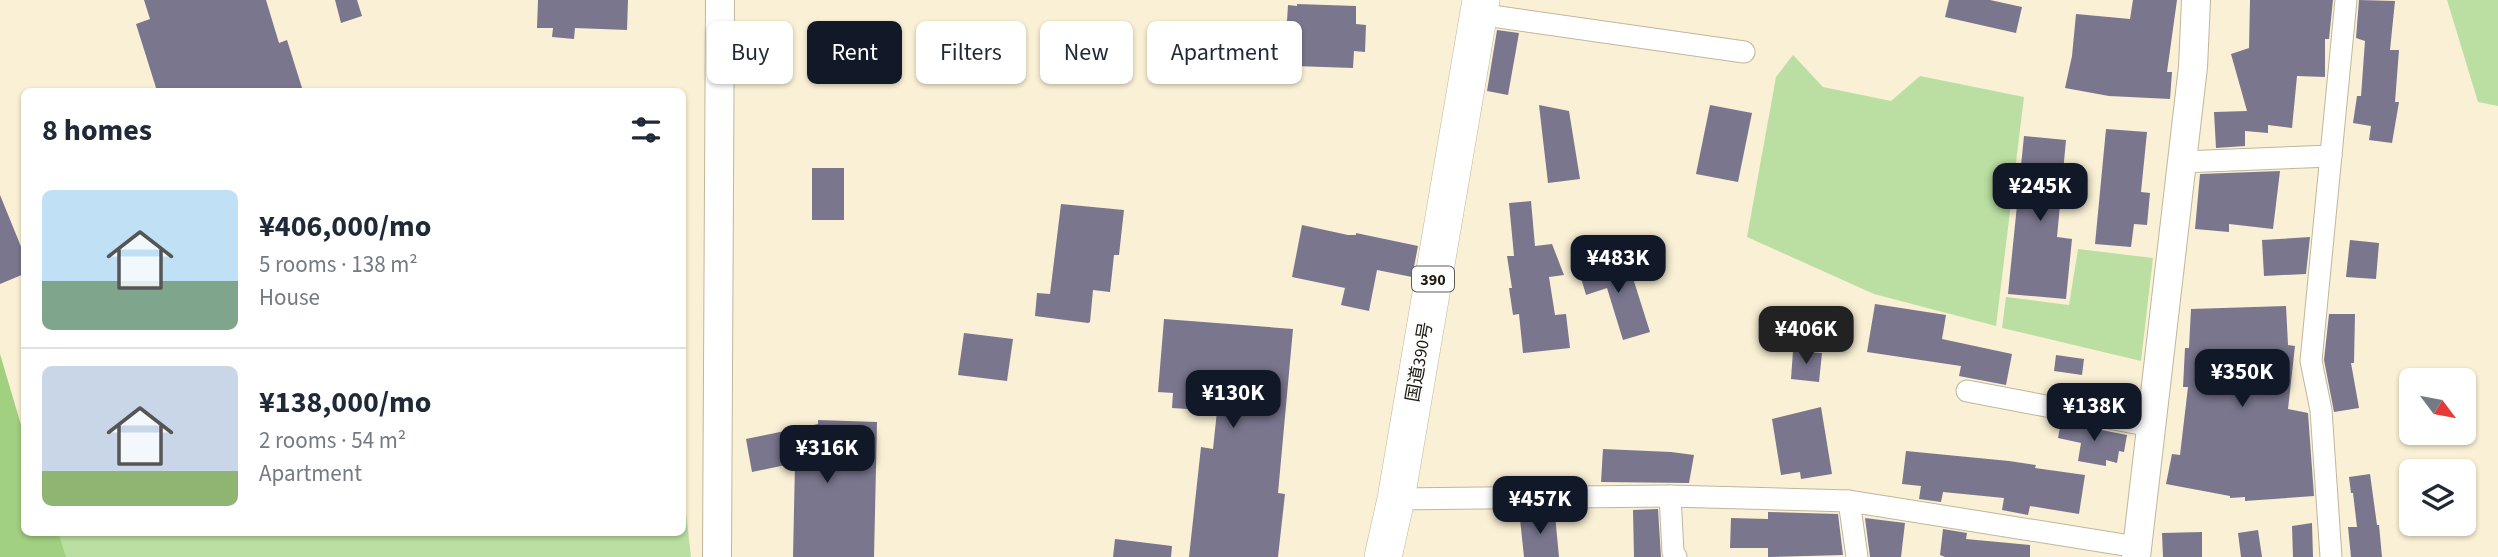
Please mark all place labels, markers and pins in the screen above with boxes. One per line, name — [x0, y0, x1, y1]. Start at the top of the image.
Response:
pin: ¥245K — [1991, 164, 2089, 223]
pin: ¥483K — [1569, 236, 1667, 295]
pin: ¥406K — [1757, 306, 1855, 366]
pin: ¥350K — [2193, 350, 2291, 409]
pin: ¥130K — [1184, 370, 1282, 430]
pin: ¥138K — [2045, 384, 2143, 443]
pin: ¥316K — [778, 426, 876, 485]
pin: ¥457K — [1491, 476, 1589, 536]

